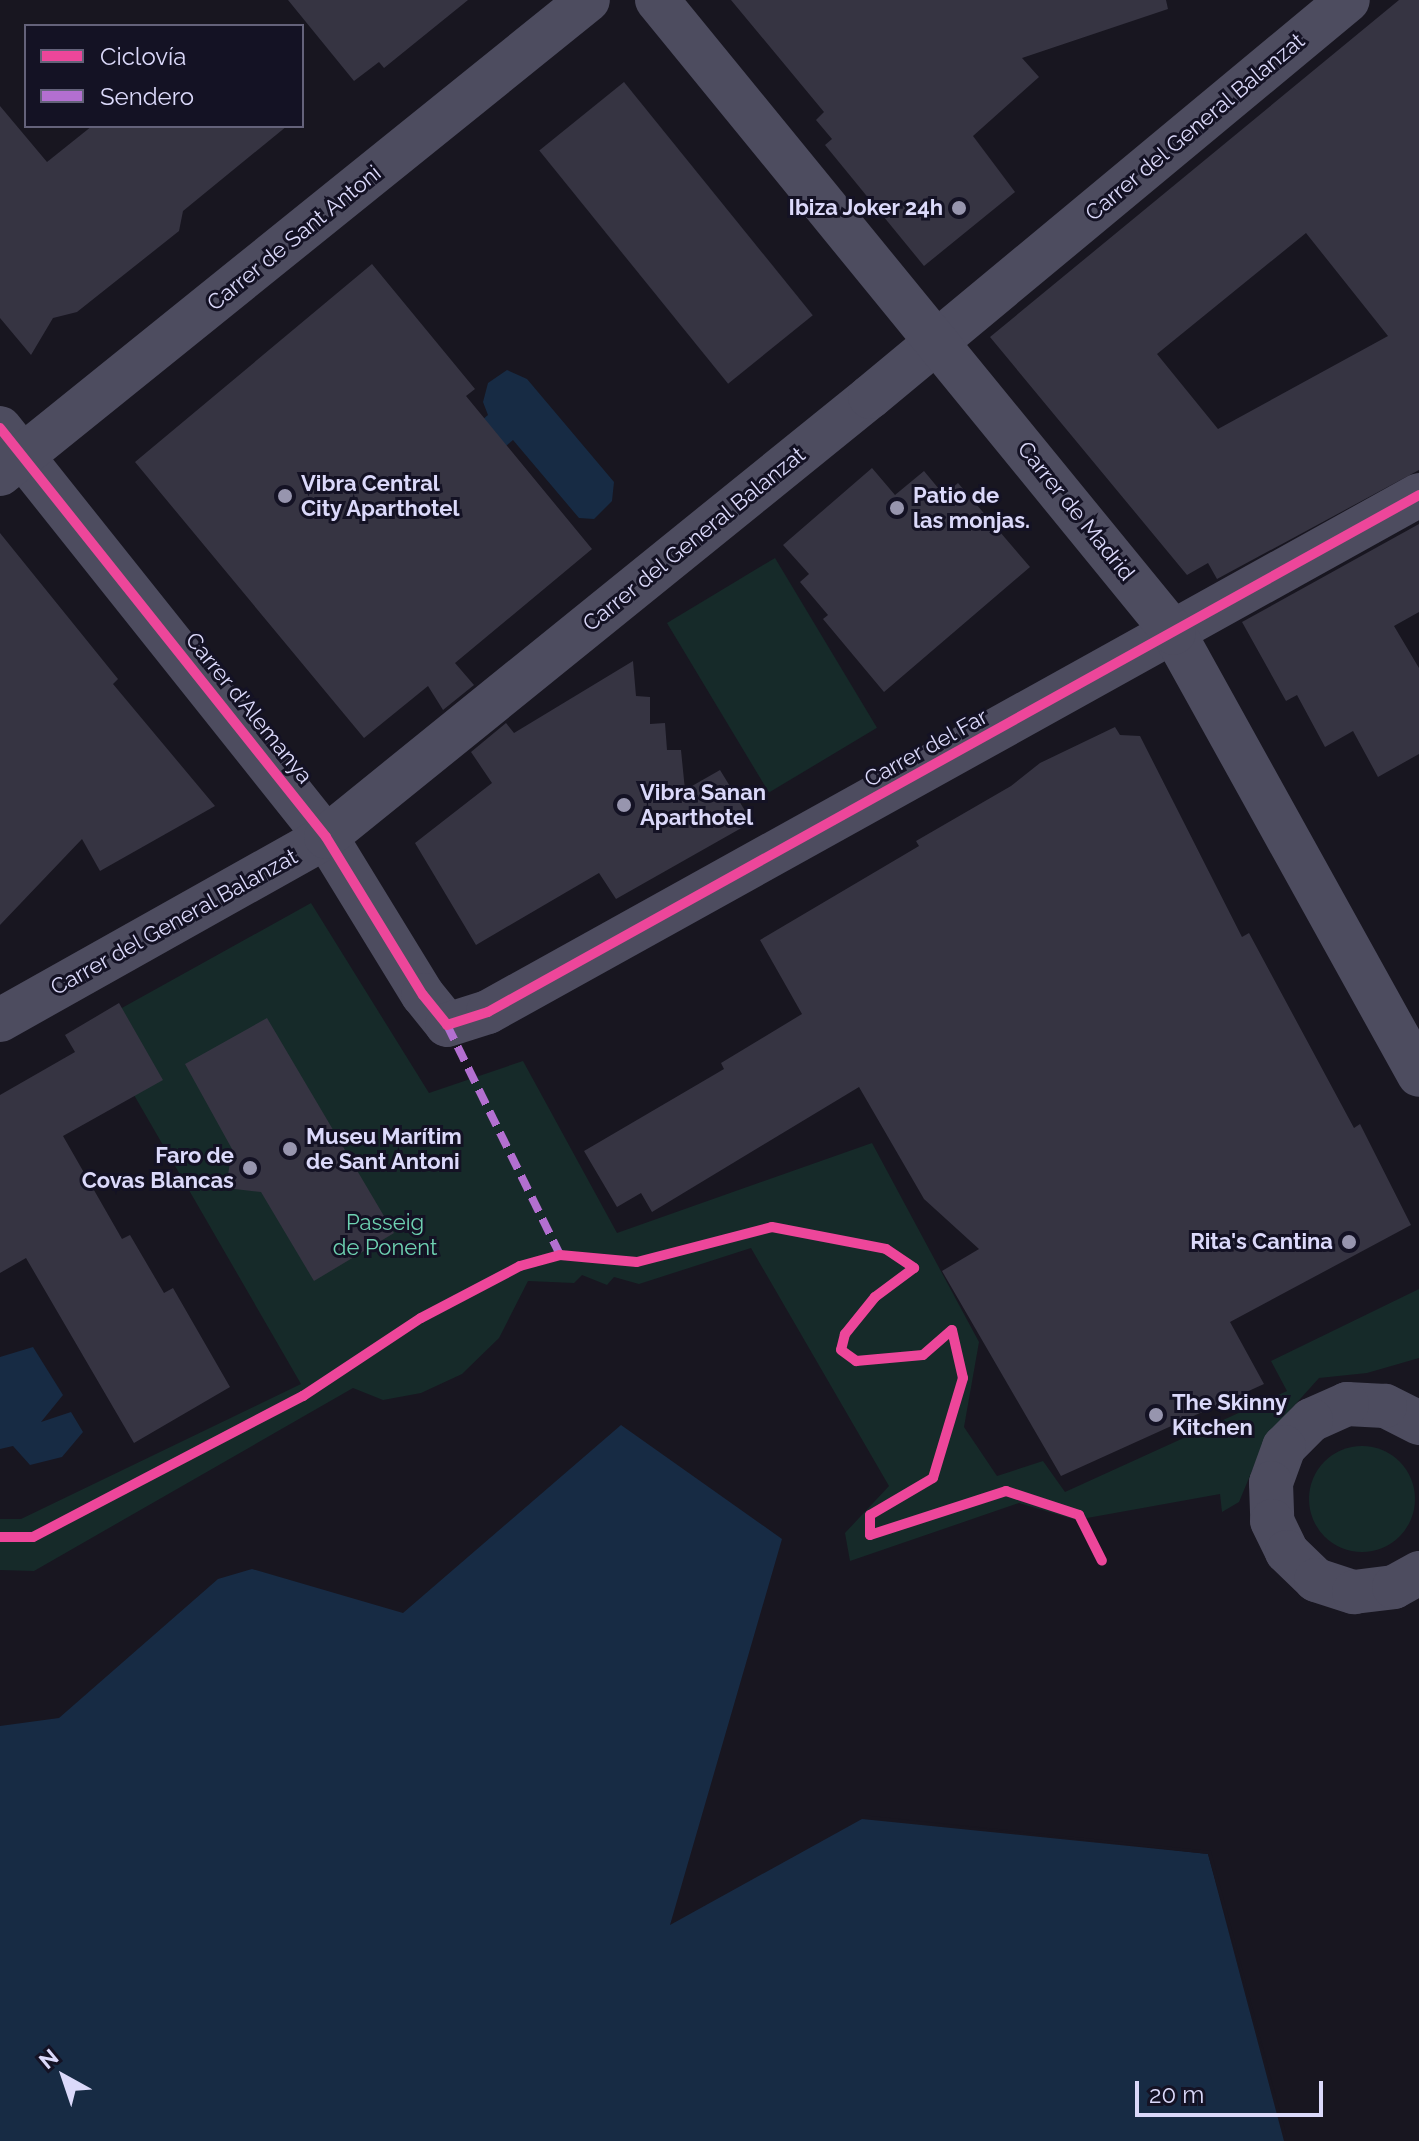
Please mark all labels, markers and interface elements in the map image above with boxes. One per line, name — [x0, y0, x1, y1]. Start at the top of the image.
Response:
legend — [24, 24, 304, 128]
street label: Carrer del General Balanzat — [1079, 27, 1311, 227]
text: Ciclovía — [100, 42, 186, 71]
text: Sendero — [100, 82, 194, 111]
street label: Carrer de Sant Antoni — [201, 159, 387, 317]
place label: Ibiza Joker 24h — [788, 195, 943, 221]
marker: Ibiza Joker 24h — [950, 199, 968, 217]
street label: Carrer de Madrid — [1012, 436, 1140, 586]
street label: Carrer del General Balanzat — [577, 441, 811, 637]
place label: Vibra Central City Aparthotel — [301, 470, 461, 522]
place label: Patio de las monjas. — [913, 482, 1030, 534]
marker: Vibra Central City Aparthotel — [276, 487, 294, 505]
marker: Patio de las monjas. — [888, 499, 906, 517]
street label: Carrer d'Alemanya — [180, 627, 318, 789]
street label: Carrer del Far — [859, 703, 993, 793]
place label: Vibra Sanan Aparthotel — [640, 779, 766, 830]
marker: Vibra Sanan Aparthotel — [615, 796, 633, 814]
street label: Carrer del General Balanzat — [45, 843, 303, 1001]
place label: Museu Marítim de Sant Antoni — [306, 1123, 462, 1174]
marker: Museu Marítim de Sant Antoni — [281, 1140, 299, 1158]
place label: Faro de Covas Blancas — [82, 1142, 234, 1194]
marker: Faro de Covas Blancas — [241, 1159, 259, 1177]
park label: Passeig de Ponent — [333, 1209, 437, 1260]
place label: Rita's Cantina — [1190, 1229, 1333, 1255]
marker: Rita's Cantina — [1340, 1233, 1358, 1251]
place label: The Skinny Kitchen — [1172, 1389, 1287, 1440]
marker: The Skinny Kitchen — [1147, 1406, 1165, 1424]
north arrow — [24, 2037, 104, 2117]
text: N — [34, 2043, 63, 2074]
scale bar — [1139, 2065, 1327, 2115]
text: 20 m — [1149, 2080, 1204, 2109]

